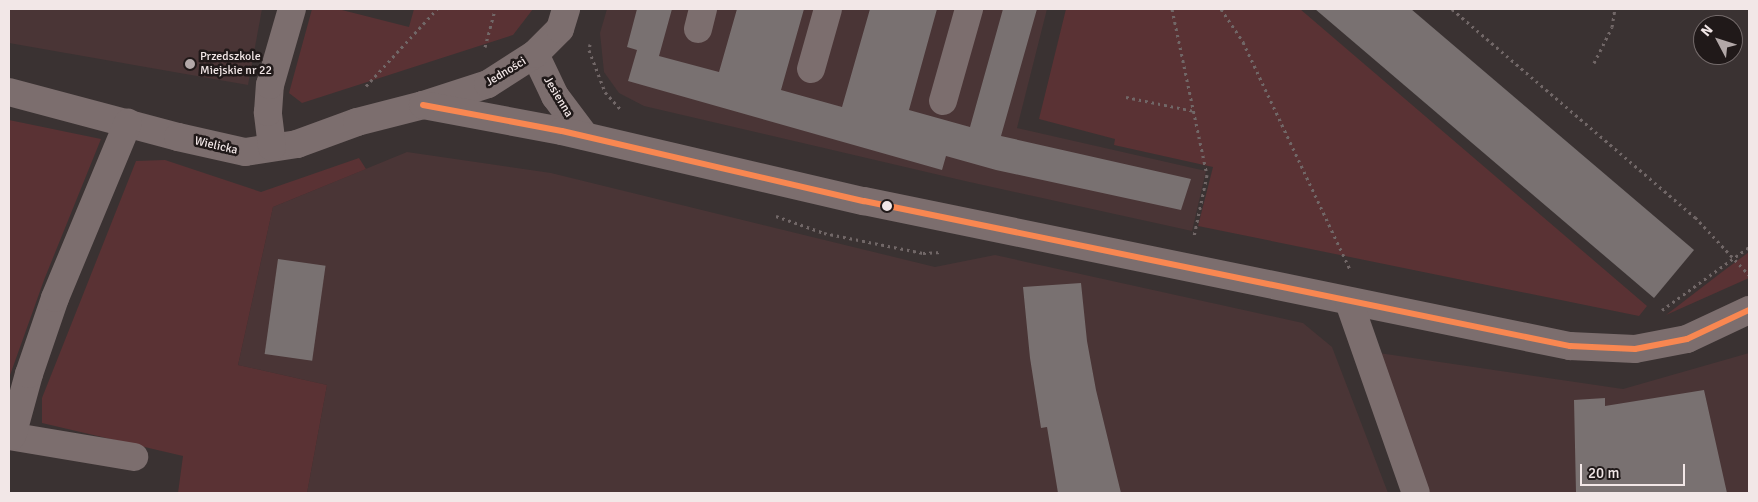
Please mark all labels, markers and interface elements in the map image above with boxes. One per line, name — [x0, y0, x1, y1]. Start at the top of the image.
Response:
north arrow — [1693, 15, 1743, 65]
text: N — [1697, 21, 1717, 40]
place label: Przedszkole Miejskie nr 22 — [200, 50, 272, 78]
street label: Jedności — [483, 54, 529, 90]
marker: Przedszkole Miejskie nr 22 — [184, 58, 196, 70]
street label: Jesienna — [540, 74, 576, 120]
street label: Wielicka — [193, 134, 239, 158]
unlabelled marker — [882, 201, 892, 211]
scale bar — [1583, 454, 1688, 486]
text: 20 m — [1588, 464, 1619, 482]

